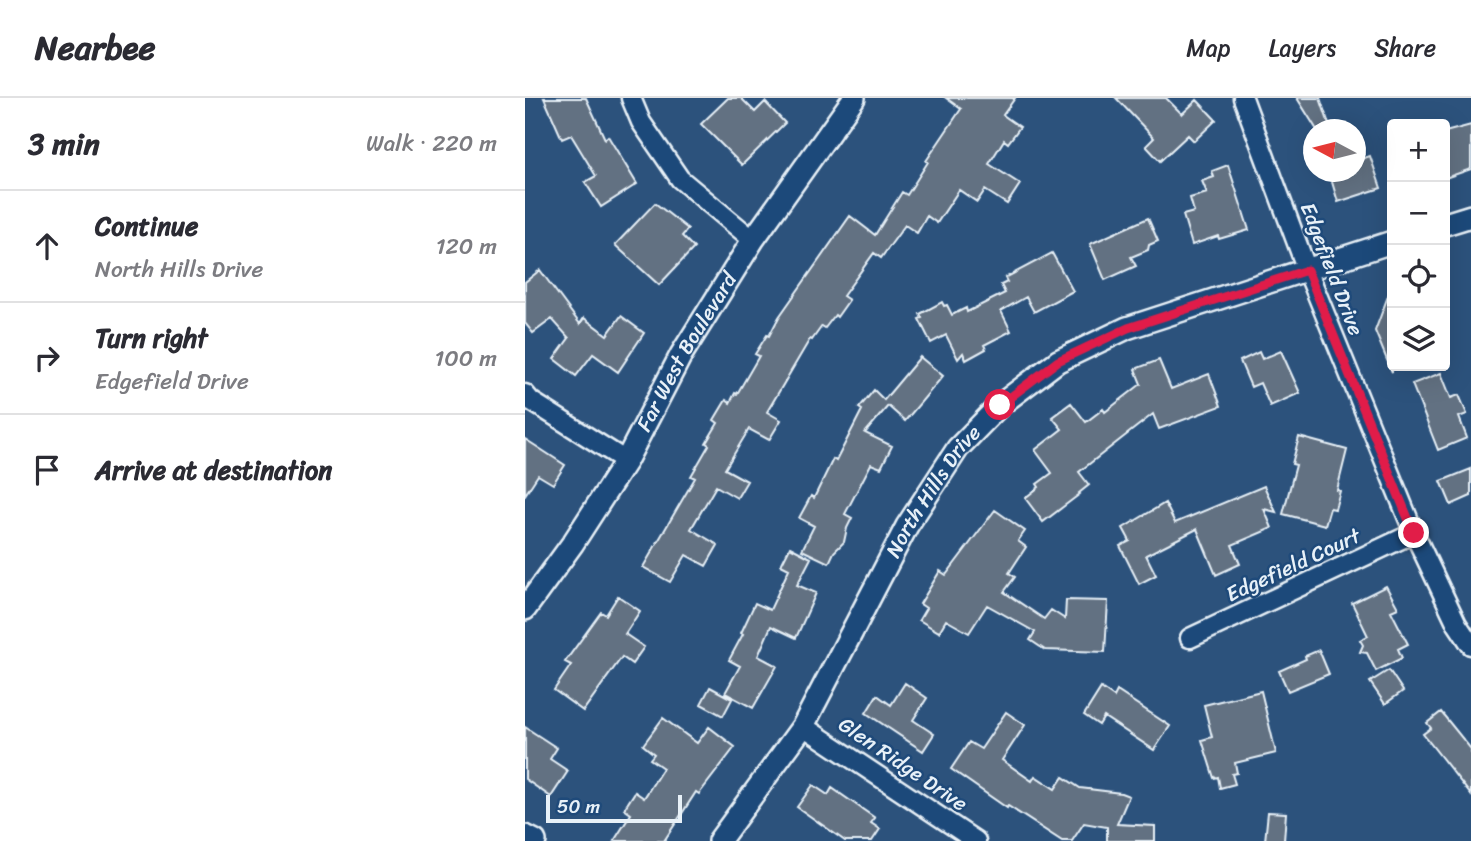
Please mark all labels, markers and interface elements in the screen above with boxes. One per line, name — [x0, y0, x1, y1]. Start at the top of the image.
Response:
text: Nearbee — [35, 19, 155, 77]
text: Map — [1186, 27, 1231, 69]
text: Layers — [1269, 27, 1336, 69]
text: Share — [1374, 27, 1436, 69]
text: 3 min — [28, 117, 100, 171]
north arrow — [1303, 119, 1366, 182]
map controls — [1387, 119, 1450, 371]
button: + — [1387, 119, 1450, 182]
text: Walk · 220 m — [366, 123, 497, 164]
button: − — [1387, 182, 1450, 245]
street label: Edgefield Drive — [1289, 197, 1375, 342]
text: Continue — [95, 203, 198, 249]
text: 120 m — [436, 226, 497, 267]
icon: ahead — [28, 227, 66, 265]
button: locate — [1387, 245, 1450, 308]
text: North Hills Drive — [95, 249, 263, 290]
street label: Far West Boulevard — [625, 263, 748, 438]
button: layers — [1387, 308, 1450, 371]
text: Turn right — [95, 315, 208, 361]
text: 100 m — [434, 338, 497, 379]
icon: right — [28, 339, 66, 377]
text: Edgefield Drive — [95, 361, 249, 402]
route start — [984, 389, 1015, 420]
street label: North Hills Drive — [875, 415, 991, 565]
text: Arrive at destination — [95, 447, 332, 493]
icon: arrive — [28, 451, 66, 489]
street label: Edgefield Court — [1219, 517, 1368, 613]
route end — [1398, 517, 1429, 548]
street label: Glen Ridge Drive — [830, 706, 976, 822]
text: 50 m — [557, 790, 600, 823]
scale bar — [546, 792, 683, 824]

